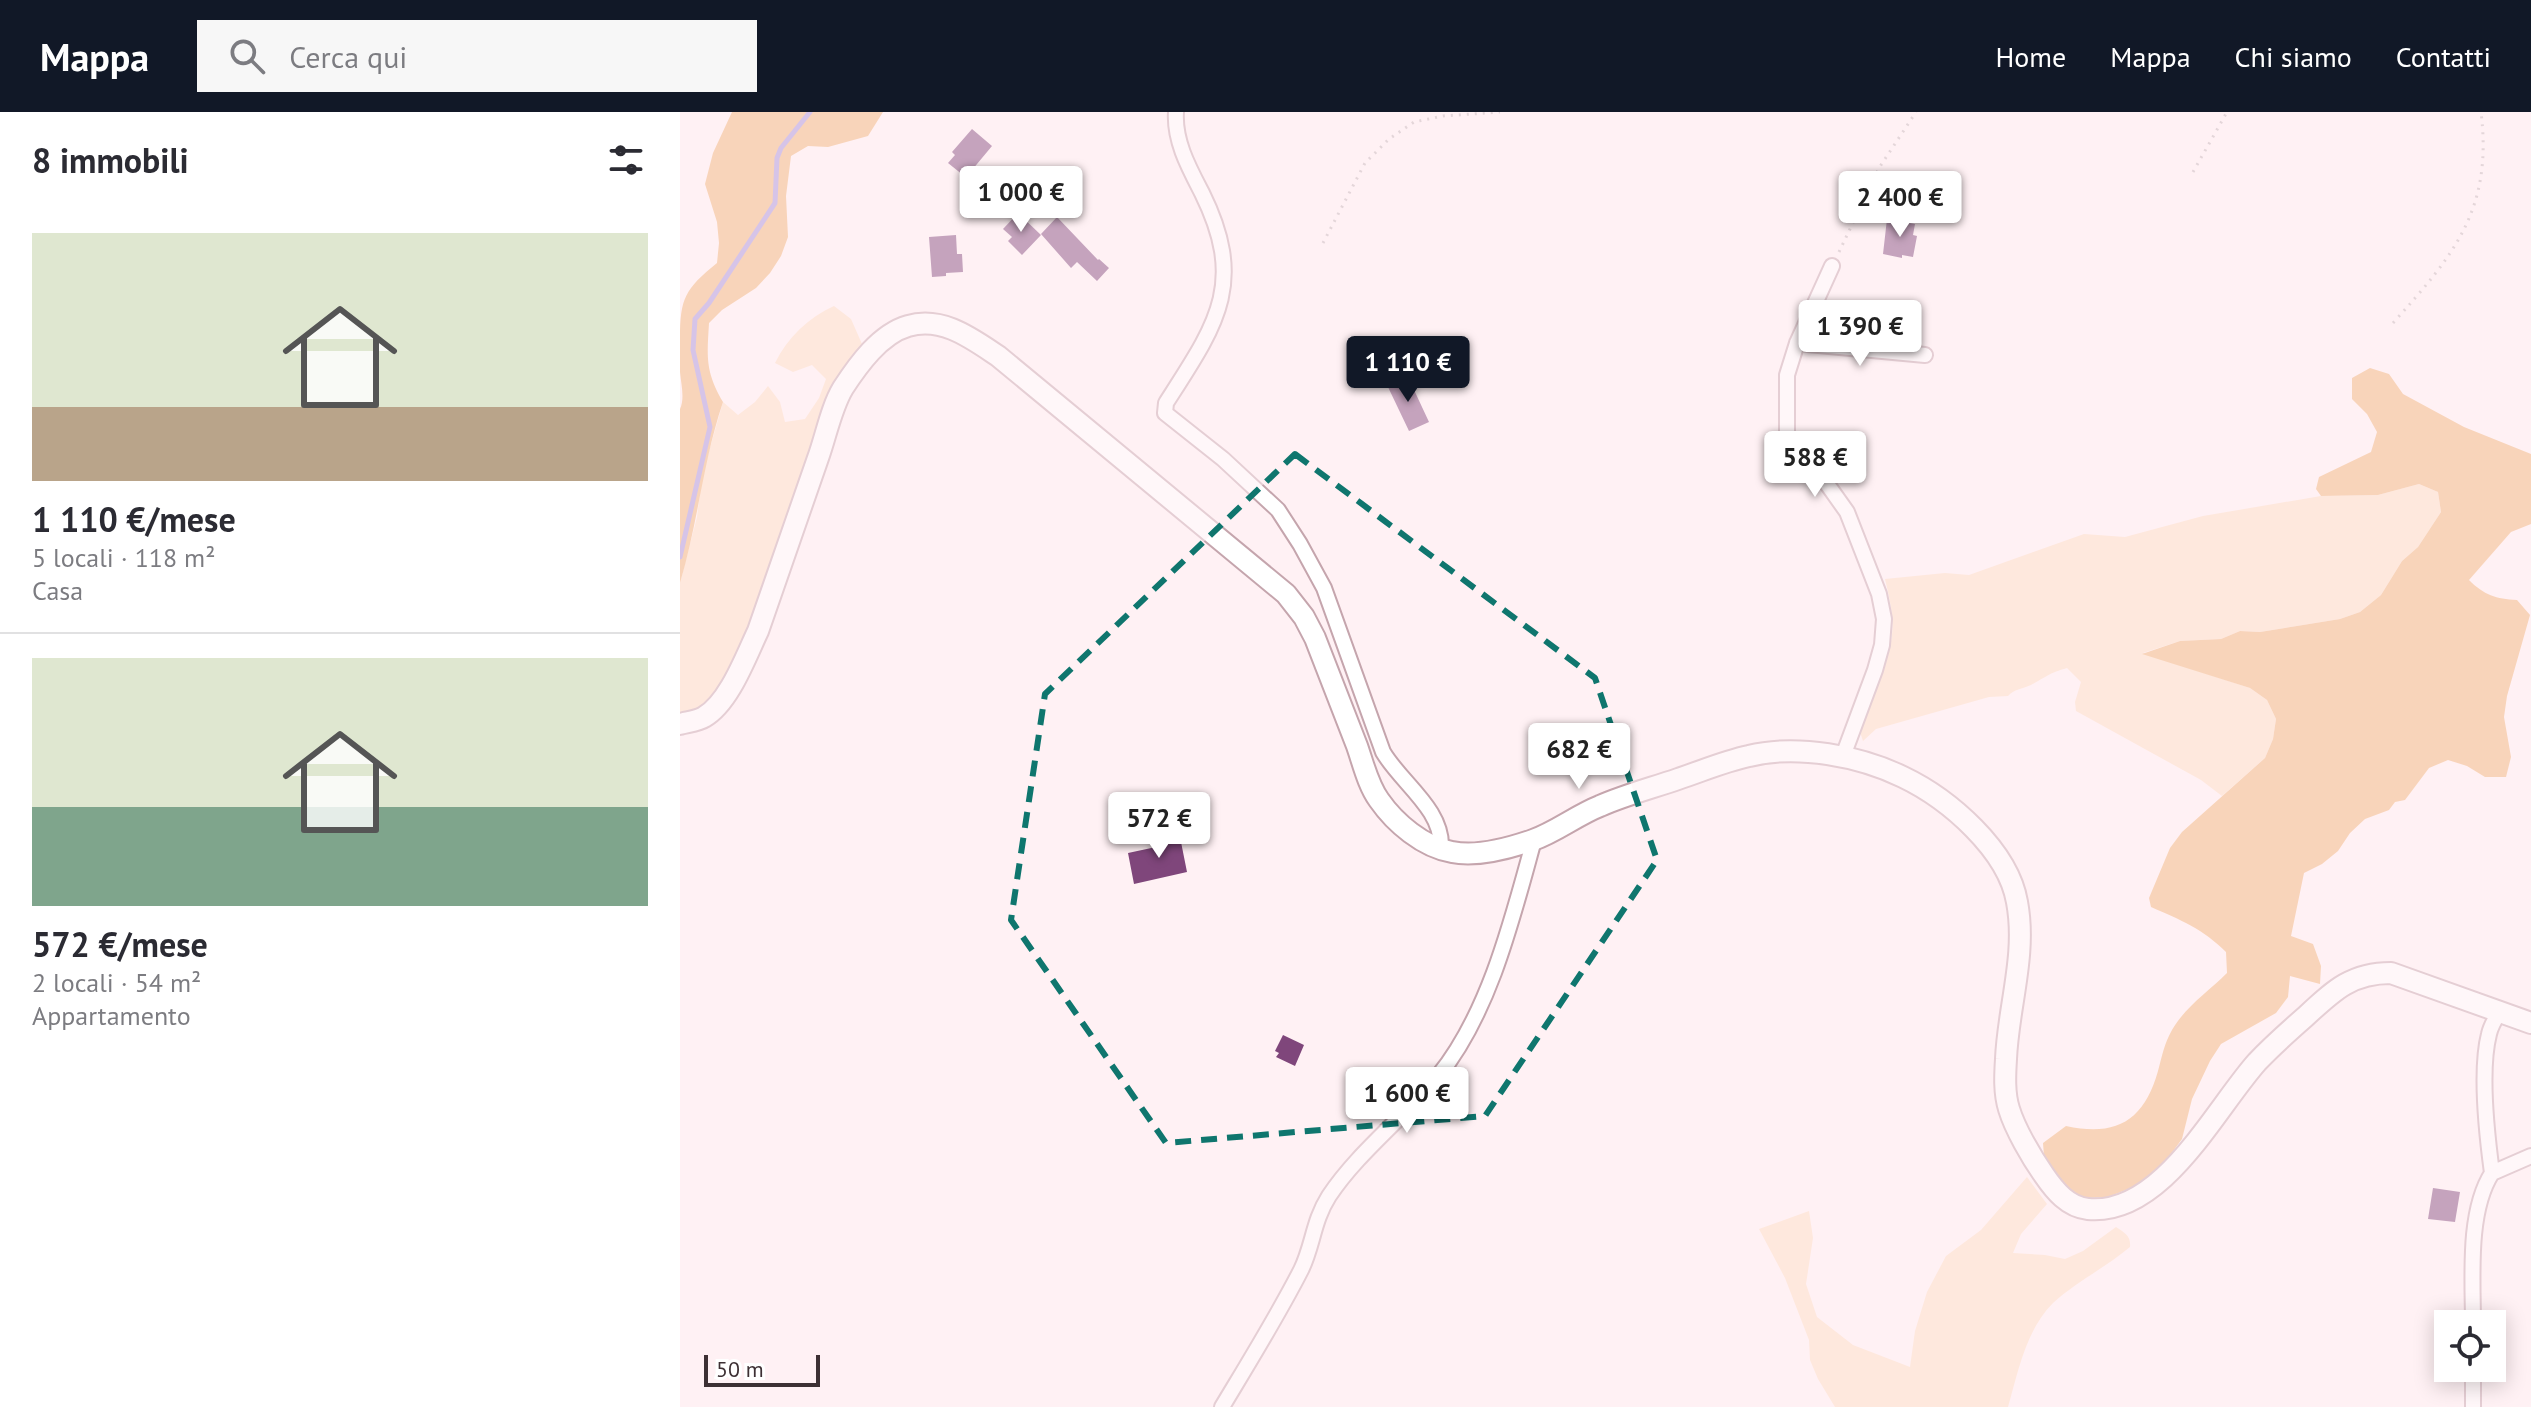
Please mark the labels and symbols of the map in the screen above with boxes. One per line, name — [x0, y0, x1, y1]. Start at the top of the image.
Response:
pin: 1 000 € — [947, 166, 1095, 234]
pin: 2 400 € — [1826, 171, 1974, 239]
pin: 1 390 € — [1786, 300, 1934, 368]
pin: 1 110 € — [1334, 336, 1482, 404]
pin: 588 € — [1759, 431, 1871, 499]
pin: 682 € — [1523, 723, 1635, 791]
pin: 572 € — [1103, 792, 1215, 860]
pin: 1 600 € — [1333, 1067, 1481, 1135]
scale bar — [704, 1351, 820, 1387]

